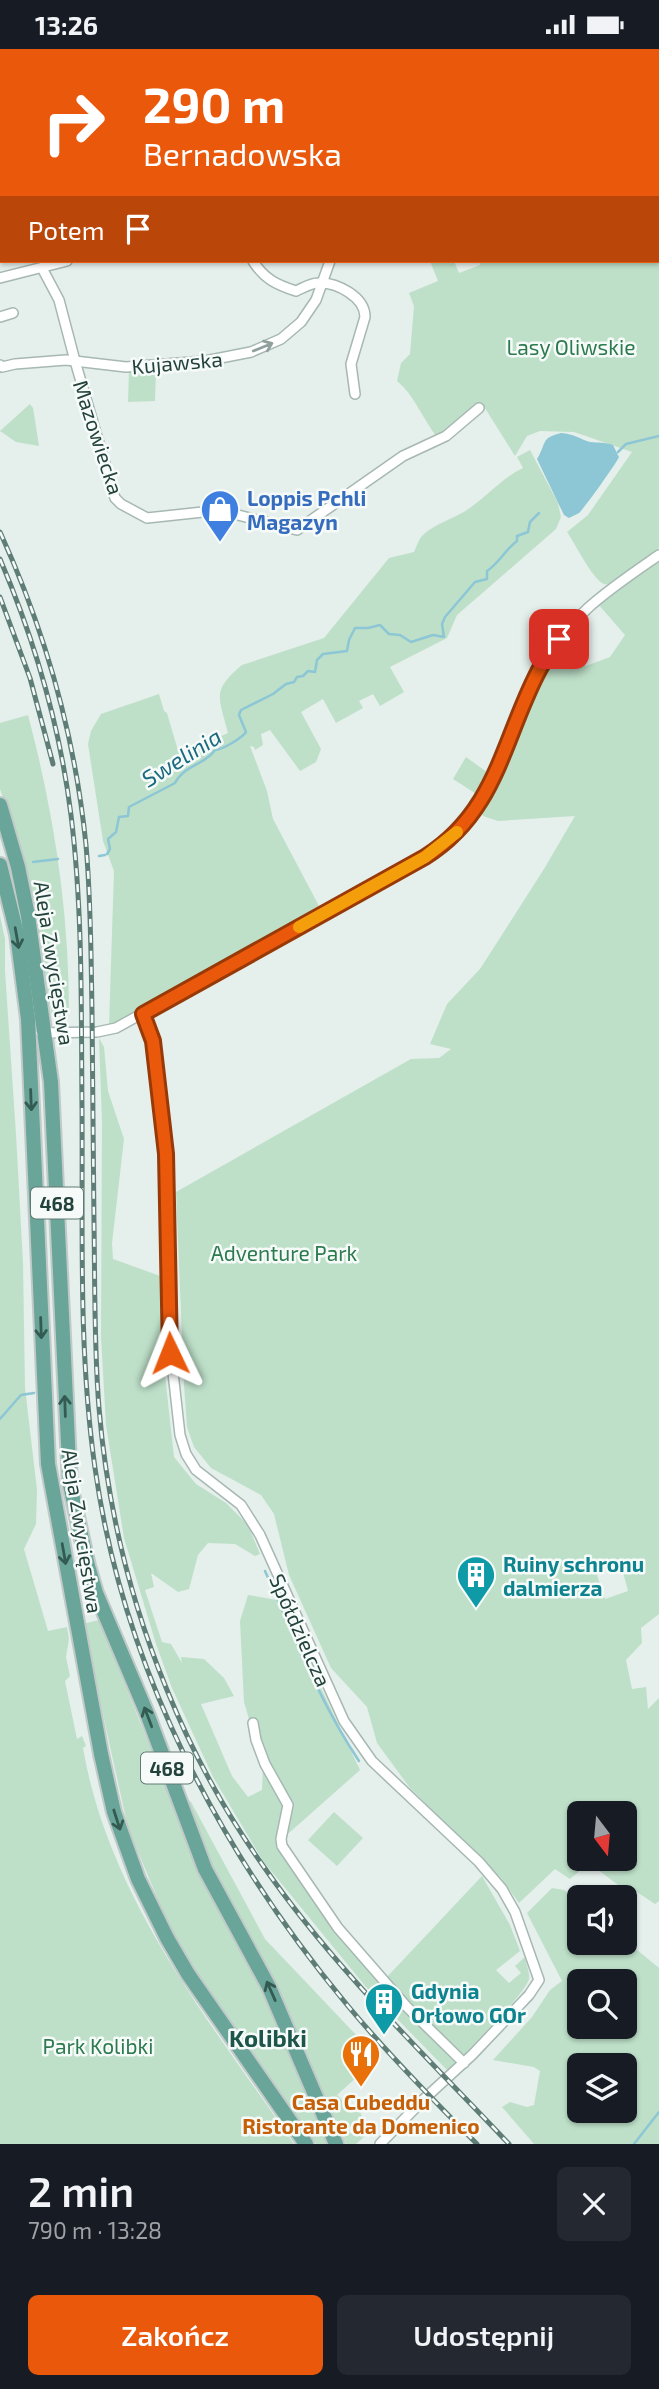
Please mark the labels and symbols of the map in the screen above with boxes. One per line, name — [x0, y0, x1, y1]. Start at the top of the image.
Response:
park label: Lasy Oliwskie — [507, 334, 635, 359]
one-way arrow — [251, 340, 273, 353]
street label: Kujawska — [130, 346, 224, 379]
street label: Mazowiecka — [69, 377, 129, 497]
place label: Loppis Pchli Magazyn — [247, 485, 366, 535]
shop icon: Loppis Pchli Magazyn — [199, 488, 241, 543]
pin — [529, 609, 589, 669]
water label: Swelinia — [136, 721, 226, 793]
street label: Aleja Zwycięstwa — [29, 879, 80, 1047]
one-way arrow — [11, 926, 24, 949]
one-way arrow — [25, 1089, 38, 1112]
road number: 468 — [31, 1187, 83, 1219]
park label: Adventure Park — [211, 1240, 358, 1265]
one-way arrow — [35, 1316, 48, 1339]
position arrow — [133, 1316, 207, 1390]
one-way arrow — [59, 1394, 72, 1417]
street label: Aleja Zwycięstwa — [57, 1447, 108, 1615]
one-way arrow — [57, 1542, 71, 1565]
place label: Ruiny schronu dalmierza — [503, 1551, 644, 1600]
building icon: Ruiny schronu dalmierza — [455, 1554, 497, 1609]
street label: Spółdzielcza — [265, 1570, 337, 1690]
one-way arrow — [141, 1707, 154, 1728]
road number: 468 — [141, 1753, 193, 1784]
north arrow — [567, 1801, 637, 1871]
one-way arrow — [111, 1809, 124, 1831]
place label: Gdynia Orłowo GOr — [411, 1978, 526, 2027]
one-way arrow — [264, 1981, 277, 2002]
building icon: Gdynia Orłowo GOr — [363, 1981, 405, 2036]
district label: Kolibki — [229, 2023, 307, 2052]
park label: Park Kolibki — [43, 2033, 153, 2058]
restaurant icon: Casa Cubeddu Ristorante da Domenico — [340, 2033, 382, 2088]
place label: Casa Cubeddu Ristorante da Domenico — [242, 2089, 480, 2138]

